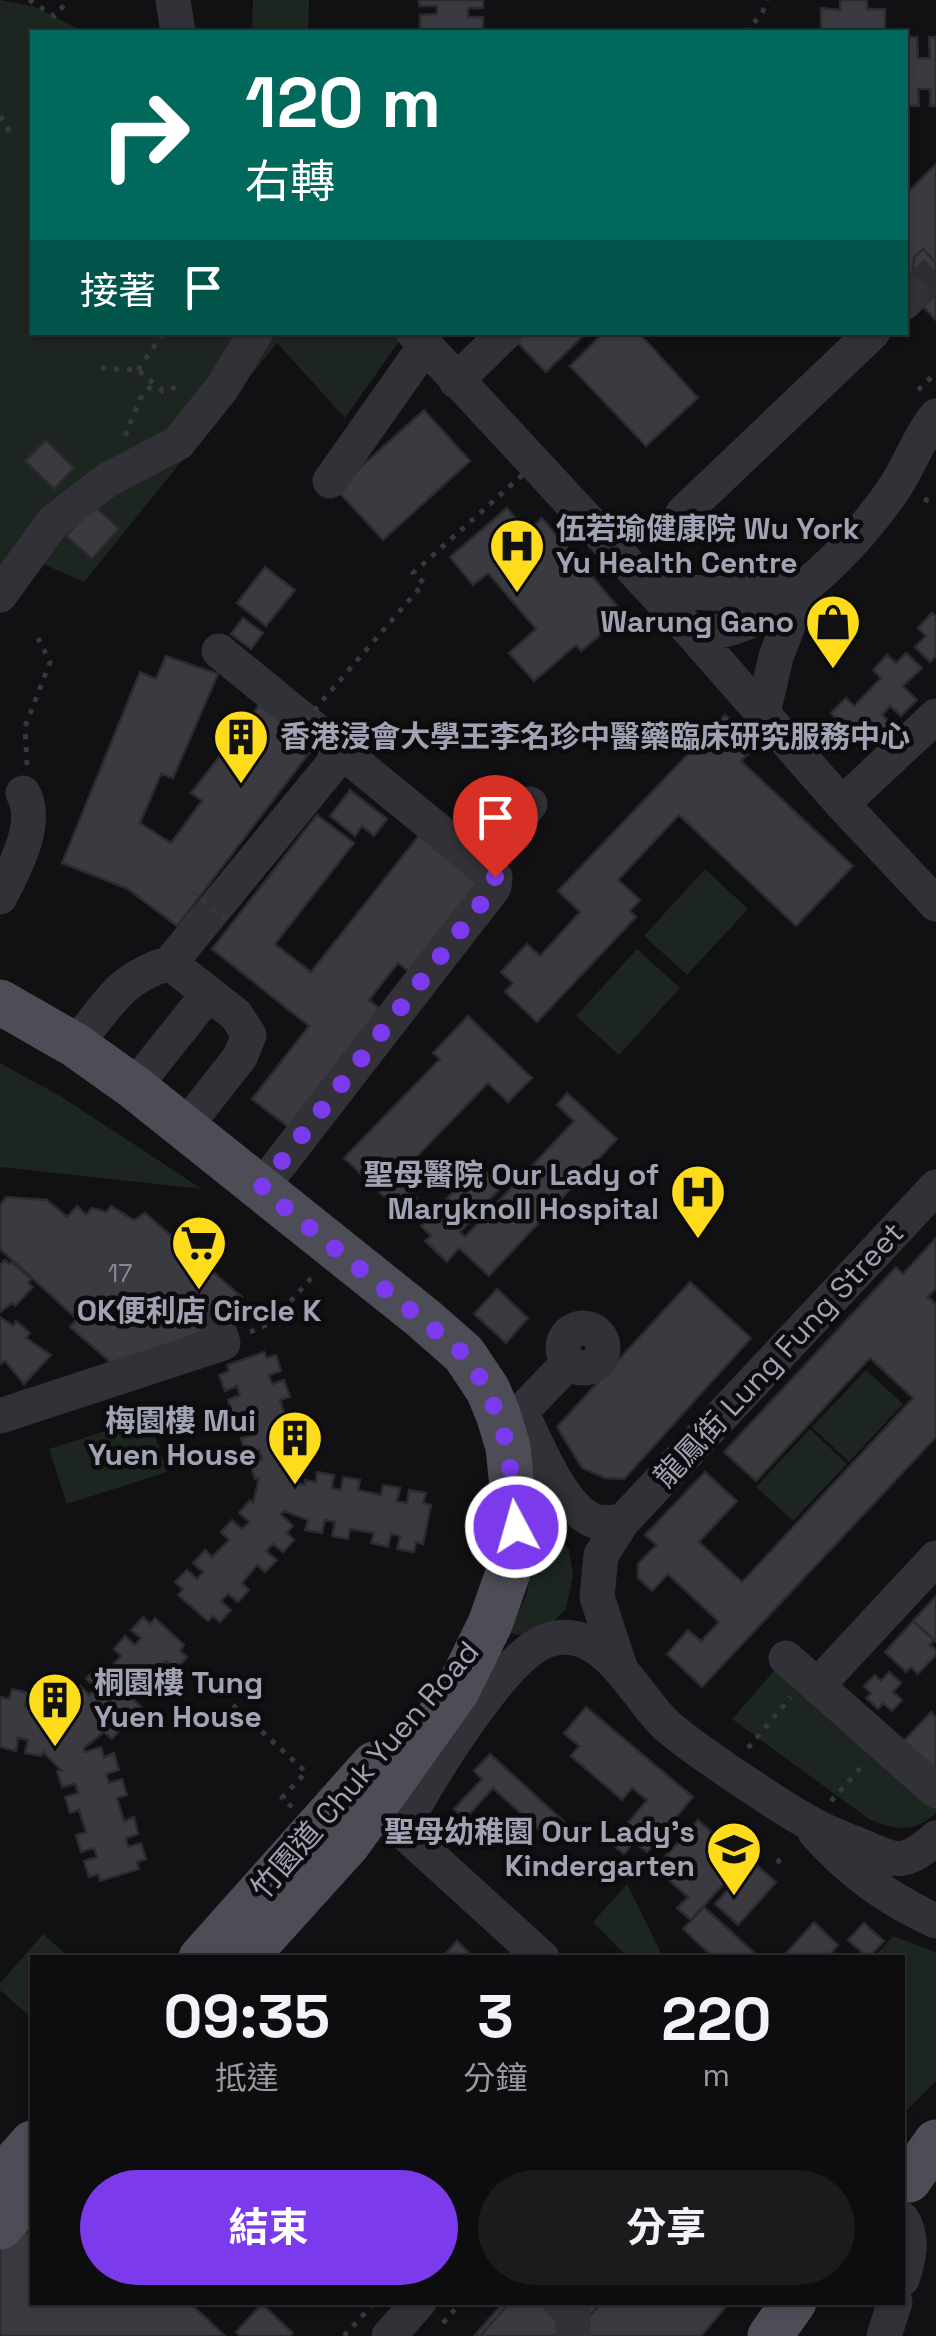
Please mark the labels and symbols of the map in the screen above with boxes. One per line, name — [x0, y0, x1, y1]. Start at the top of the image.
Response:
place label: 伍若瑜健康院 Wu York Yu Health Centre — [556, 509, 860, 582]
hospital icon: 伍若瑜健康院 Wu York Yu Health Centre — [487, 516, 547, 595]
shop icon: Warung Gano — [803, 592, 863, 671]
place label: Warung Gano — [600, 602, 794, 641]
building icon: 香港浸會大學王李名珍中醫藥臨床研究服務中心 — [211, 707, 271, 786]
place label: 香港浸會大學王李名珍中醫藥臨床研究服務中心 — [280, 717, 910, 756]
pin — [453, 775, 538, 878]
place label: 聖母醫院 Our Lady of Maryknoll Hospital — [364, 1155, 659, 1228]
hospital icon: 聖母醫院 Our Lady of Maryknoll Hospital — [668, 1162, 728, 1241]
supermarket icon: OK便利店 Circle K — [169, 1213, 229, 1292]
street label: 龍鳳街 Lung Fung Street — [645, 1214, 912, 1496]
house number: 17 — [108, 1257, 132, 1289]
place label: OK便利店 Circle K — [77, 1291, 322, 1330]
place label: 梅園樓 Mui Yuen House — [88, 1401, 256, 1474]
building icon: 梅園樓 Mui Yuen House — [265, 1408, 325, 1487]
position arrow — [464, 1475, 568, 1579]
street label: 竹園道 Chuk Yuen Road — [242, 1633, 487, 1907]
place label: 桐園樓 Tung Yuen House — [94, 1663, 263, 1736]
building icon: 桐園樓 Tung Yuen House — [25, 1670, 85, 1749]
place label: 聖母幼稚園 Our Lady's Kindergarten — [384, 1812, 695, 1885]
school or university icon: 聖母幼稚園 Our Lady's Kindergarten — [704, 1819, 764, 1898]

